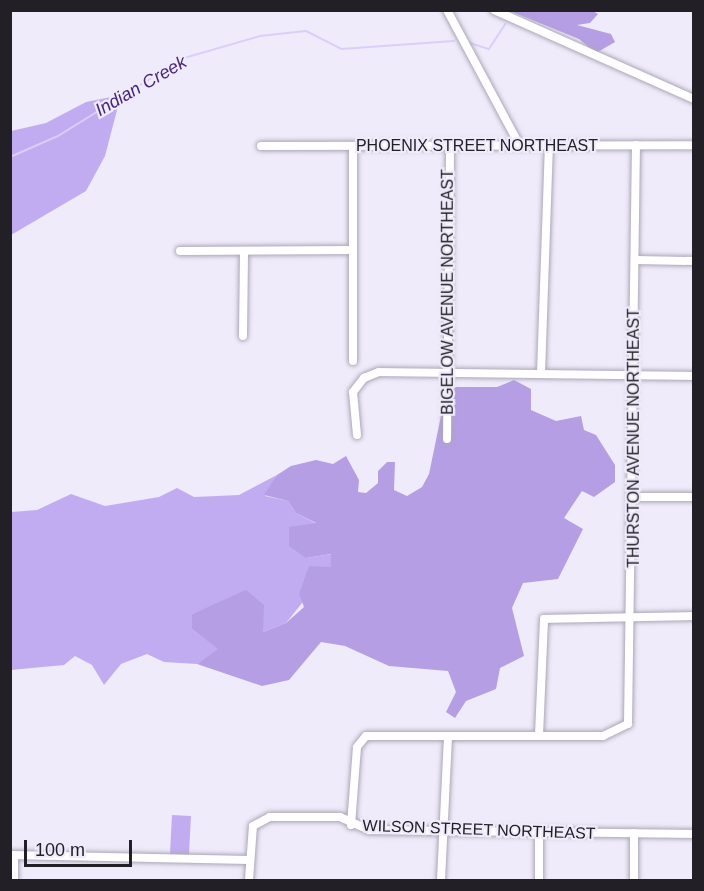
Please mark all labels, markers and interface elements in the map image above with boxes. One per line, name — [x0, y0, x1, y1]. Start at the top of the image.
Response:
water label: Indian Creek — [91, 51, 191, 121]
street label: PHOENIX STREET NORTHEAST — [356, 136, 598, 156]
street label: BIGELOW AVENUE NORTHEAST — [438, 169, 458, 415]
street label: THURSTON AVENUE NORTHEAST — [624, 308, 644, 568]
street label: WILSON STREET NORTHEAST — [362, 816, 596, 844]
scale bar — [27, 828, 135, 866]
text: 100 m — [35, 840, 85, 860]

